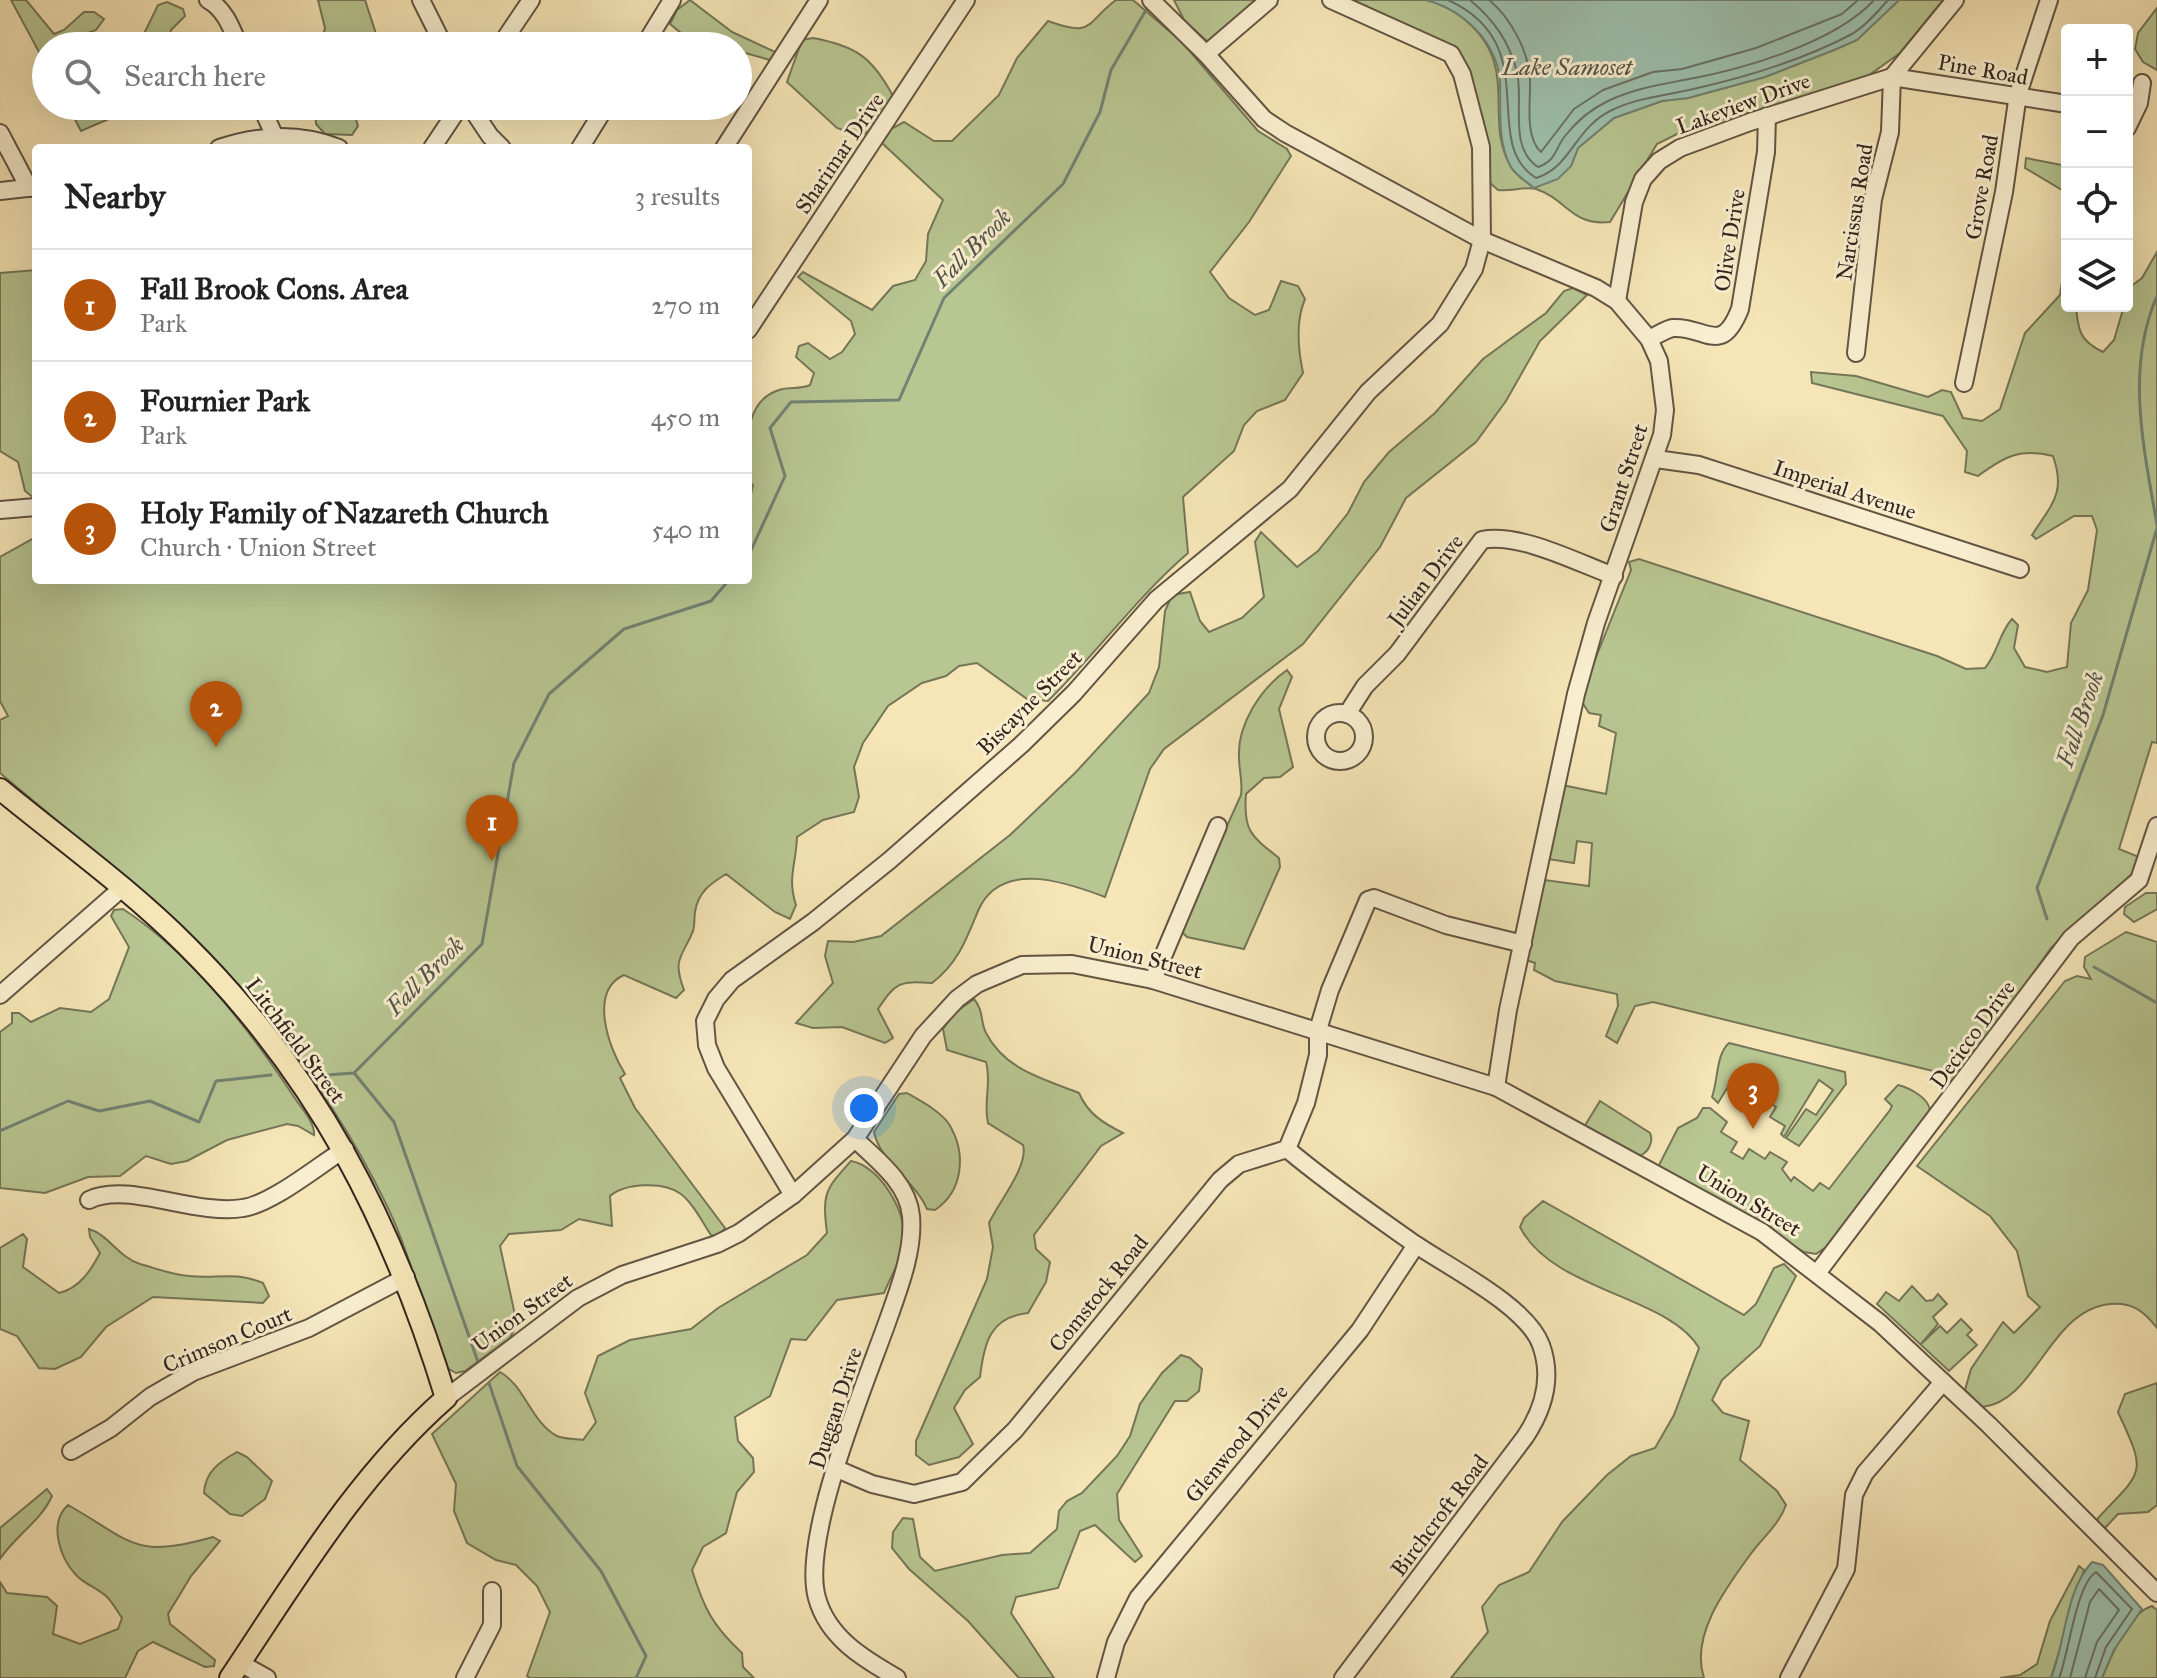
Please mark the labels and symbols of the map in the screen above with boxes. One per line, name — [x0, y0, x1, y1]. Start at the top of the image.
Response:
street label: Pine Road — [1936, 48, 2030, 91]
water label: Lake Samoset — [1501, 52, 1634, 82]
street label: Lakeview Drive — [1673, 67, 1814, 140]
street label: Sharimar Drive — [789, 88, 890, 219]
street label: Grove Road — [1959, 132, 2004, 242]
street label: Narcissus Road — [1830, 142, 1879, 283]
street label: Olive Drive — [1708, 187, 1751, 293]
water label: Fall Brook — [926, 202, 1018, 294]
street label: Grant Street — [1593, 420, 1654, 536]
street label: Imperial Avenue — [1770, 454, 1920, 525]
street label: Julian Drive — [1381, 529, 1469, 634]
street label: Biscayne Street — [971, 644, 1088, 761]
water label: Fall Brook — [2049, 667, 2110, 772]
pin: 2 — [190, 681, 242, 747]
pin: 1 — [466, 795, 518, 861]
water label: Fall Brook — [379, 930, 471, 1022]
street label: Union Street — [1085, 930, 1205, 985]
street label: Litchfield Street — [240, 972, 352, 1108]
street label: Decicco Drive — [1924, 975, 2021, 1094]
pin: 3 — [1727, 1063, 1779, 1129]
your location — [844, 1088, 884, 1128]
street label: Union Street — [1692, 1159, 1806, 1242]
street label: Comstock Road — [1043, 1229, 1154, 1357]
street label: Union Street — [467, 1267, 578, 1358]
street label: Crimson Court — [159, 1300, 296, 1379]
street label: Duggan Drive — [803, 1344, 868, 1472]
street label: Glenwood Drive — [1179, 1379, 1294, 1508]
street label: Birchcroft Road — [1385, 1449, 1494, 1582]

